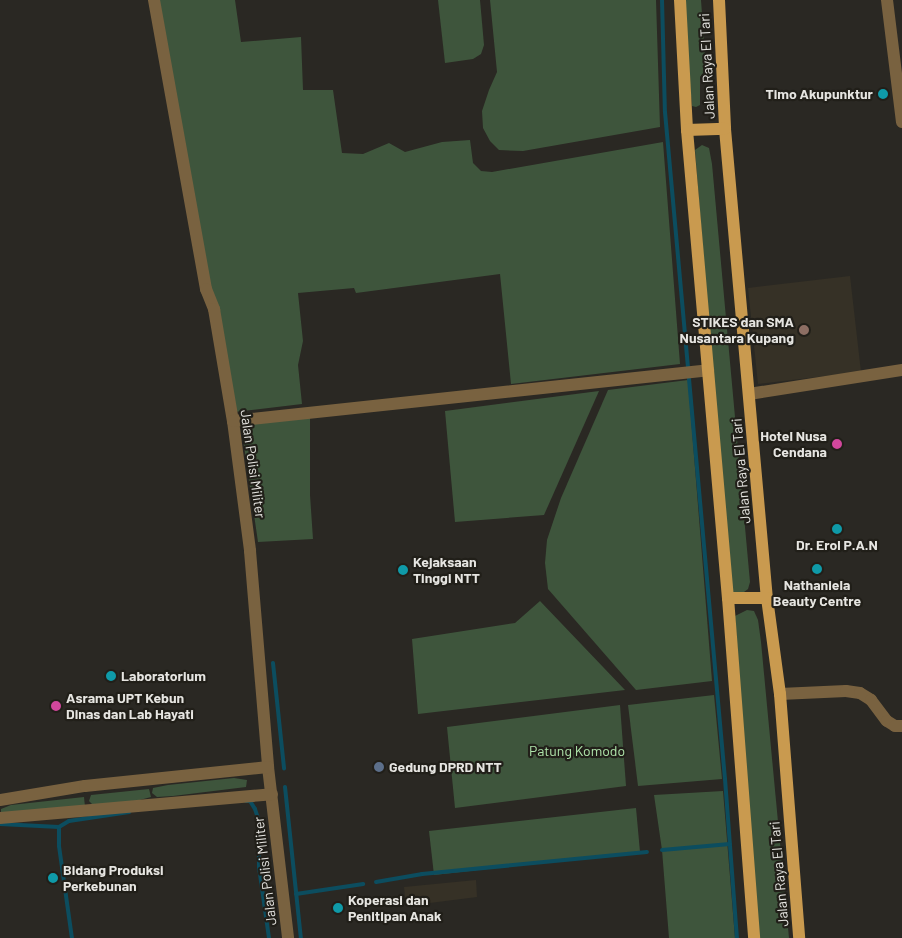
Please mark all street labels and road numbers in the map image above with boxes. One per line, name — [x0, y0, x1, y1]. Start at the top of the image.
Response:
street label: Jalan Raya El Tari — [696, 13, 718, 119]
street label: Jalan Polisi Militer — [237, 409, 269, 519]
street label: Jalan Raya El Tari — [728, 418, 754, 524]
street label: Jalan Polisi Militer — [250, 816, 280, 926]
street label: Jalan Raya El Tari — [766, 821, 792, 927]

